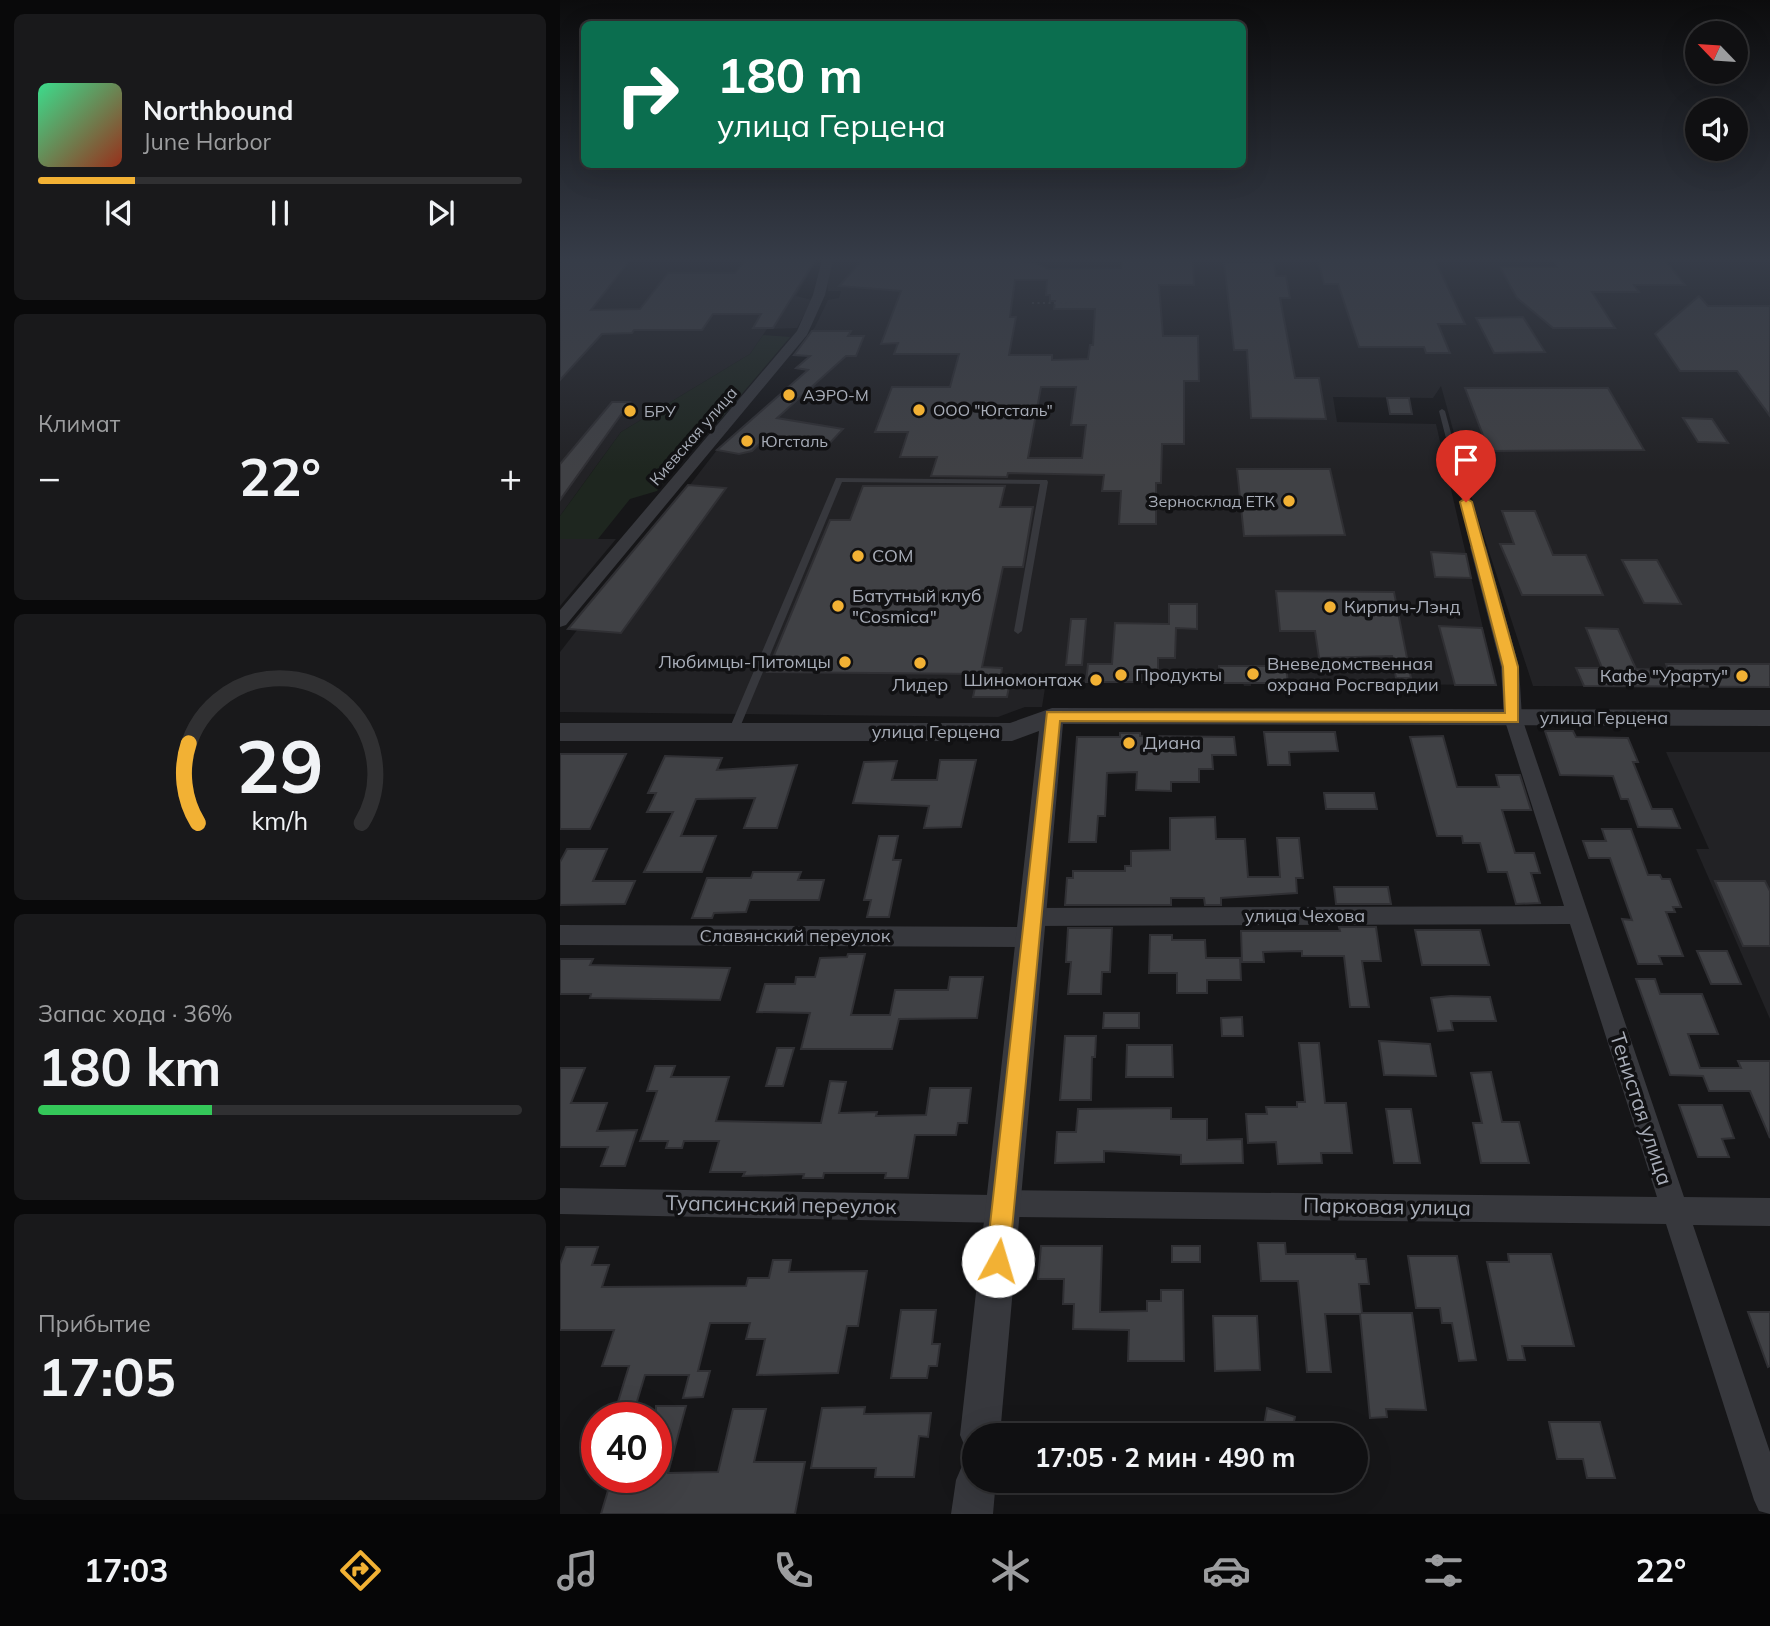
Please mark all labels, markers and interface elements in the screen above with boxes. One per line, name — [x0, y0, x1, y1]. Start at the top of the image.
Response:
north arrow — [1685, 21, 1748, 84]
map controls — [1685, 21, 1748, 161]
text: 180 m — [717, 44, 863, 105]
icon: right — [602, 49, 693, 140]
text: Northbound — [143, 94, 293, 127]
button: sound — [1685, 98, 1748, 161]
text: улица Герцена — [717, 105, 946, 145]
text: June Harbor — [143, 127, 271, 156]
icon: previous — [100, 194, 138, 232]
icon: pause — [261, 194, 299, 232]
icon: next — [422, 194, 460, 232]
street label: Киевская улица — [645, 383, 741, 489]
place label: АЭРО-М — [803, 385, 869, 405]
marker: АЭРО-М — [781, 387, 797, 403]
place label: ООО "Югсталь" — [933, 400, 1053, 420]
place label: БРУ — [644, 401, 676, 421]
marker: ООО "Югсталь" — [911, 402, 927, 418]
marker: БРУ — [622, 403, 638, 419]
text: Климат — [38, 409, 120, 438]
pin — [1436, 430, 1496, 502]
place label: Югсталь — [761, 431, 828, 451]
marker: Югсталь — [739, 433, 755, 449]
icon: arrive — [1447, 441, 1485, 479]
text: 22° — [239, 444, 321, 509]
text: − — [38, 453, 61, 501]
text: + — [499, 453, 522, 501]
place label: Зерносклад ЕТК — [1148, 491, 1275, 511]
marker: Зерносклад ЕТК — [1281, 493, 1297, 509]
place label: СОМ — [872, 544, 913, 567]
marker: СОМ — [850, 548, 866, 564]
place label: Батутный клуб "Cosmica" — [852, 584, 981, 628]
place label: Кирпич-Лэнд — [1344, 595, 1461, 618]
marker: Батутный клуб "Cosmica" — [830, 598, 846, 614]
marker: Кирпич-Лэнд — [1322, 599, 1338, 615]
place label: Любимцы-Питомцы — [658, 650, 831, 673]
place label: Вневедомственная охрана Росгвардии — [1267, 652, 1439, 696]
marker: Любимцы-Питомцы — [837, 654, 853, 670]
marker: Лидер — [912, 655, 928, 671]
place label: Продукты — [1135, 663, 1222, 686]
place label: Кафе "Урарту" — [1600, 664, 1728, 687]
marker: Вневедомственная охрана Росгвардии — [1245, 666, 1261, 682]
marker: Продукты — [1113, 667, 1129, 683]
place label: Шиномонтаж — [964, 668, 1082, 691]
marker: Кафе "Урарту" — [1734, 668, 1750, 684]
marker: Шиномонтаж — [1088, 672, 1104, 688]
place label: Лидер — [892, 673, 948, 696]
street label: улица Герцена — [1540, 706, 1668, 729]
text: 29 — [236, 720, 324, 811]
street label: улица Герцена — [872, 720, 1000, 743]
place label: Диана — [1143, 731, 1201, 754]
marker: Диана — [1121, 735, 1137, 751]
text: km/h — [252, 805, 308, 836]
street label: улица Чехова — [1245, 904, 1365, 927]
street label: Славянский переулок — [700, 924, 891, 947]
text: Запас хода · 36% — [38, 999, 233, 1028]
street label: Тенистая улица — [1605, 1029, 1679, 1188]
text: 180 km — [38, 1034, 221, 1099]
street label: Туапсинский переулок — [665, 1189, 897, 1219]
street label: Парковая улица — [1303, 1192, 1471, 1220]
position arrow — [961, 1224, 1035, 1298]
text: Прибытие — [38, 1309, 151, 1338]
text: 17:05 — [38, 1344, 176, 1409]
speed limit sign: 40 — [581, 1402, 672, 1493]
text: 17:05 · 2 мин · 490 m — [1035, 1441, 1295, 1474]
icon: directions — [336, 1546, 385, 1595]
icon: music — [553, 1546, 602, 1595]
icon: phone — [769, 1546, 818, 1595]
icon: climate — [986, 1546, 1035, 1595]
icon: car — [1202, 1546, 1251, 1595]
icon: filters — [1419, 1546, 1468, 1595]
text: 17:03 — [84, 1550, 169, 1590]
text: 22° — [1636, 1550, 1686, 1590]

